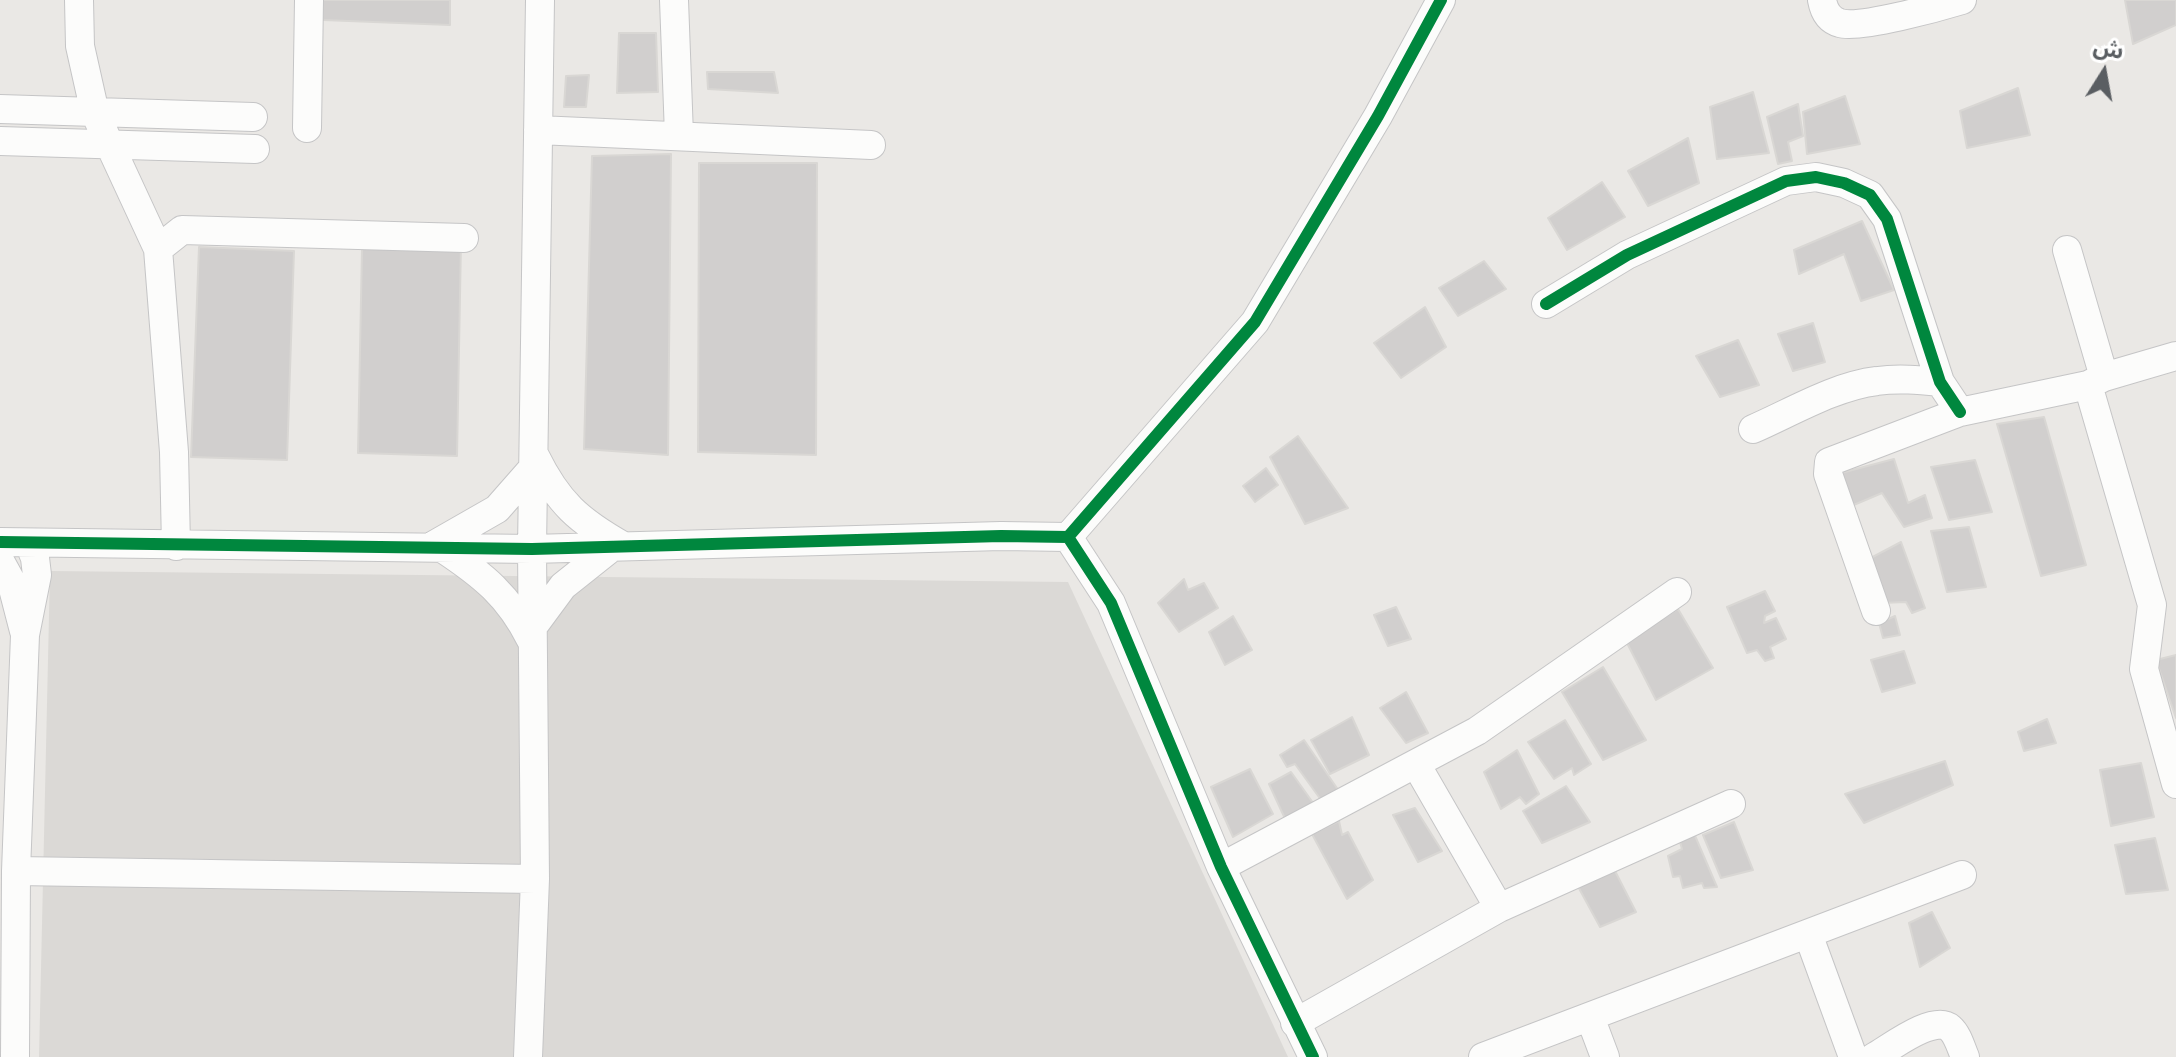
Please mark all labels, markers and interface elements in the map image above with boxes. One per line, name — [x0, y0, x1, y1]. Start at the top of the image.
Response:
north arrow — [2064, 32, 2144, 112]
text: ش — [2091, 33, 2126, 64]

